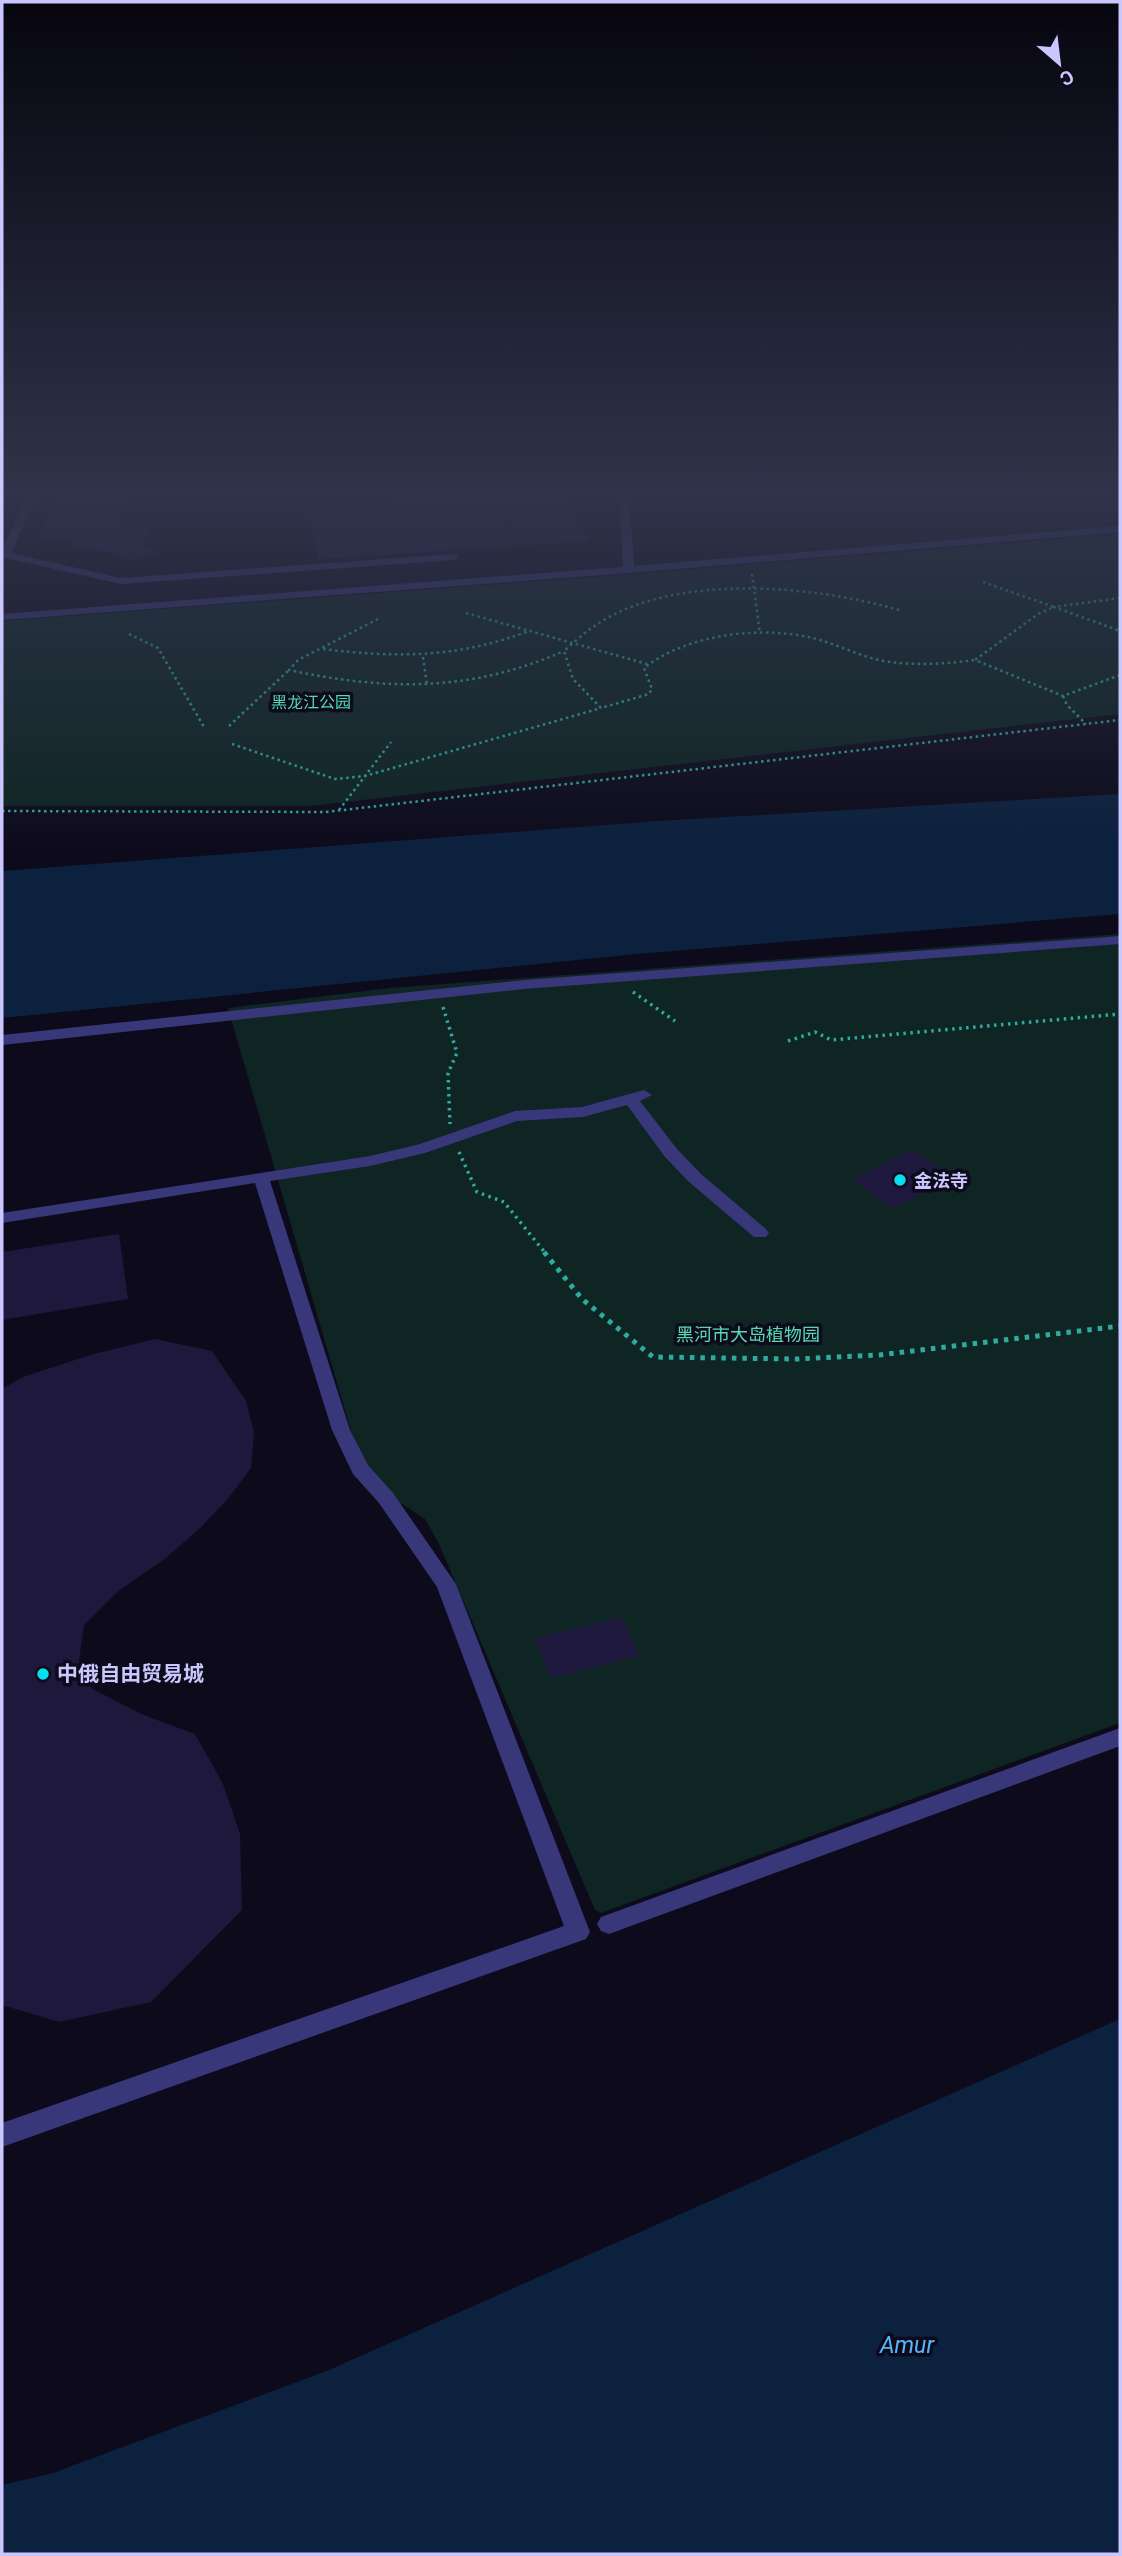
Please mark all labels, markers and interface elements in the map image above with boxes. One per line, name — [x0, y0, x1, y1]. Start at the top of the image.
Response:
north arrow — [1024, 28, 1094, 98]
text: С — [1056, 64, 1078, 91]
park label: 黑龙江公园 — [271, 693, 351, 712]
place label: 金法寺 — [914, 1170, 968, 1191]
marker: 金法寺 — [892, 1172, 908, 1188]
park label: 黑河市大岛植物园 — [676, 1324, 820, 1345]
place label: 中俄自由贸易城 — [57, 1662, 204, 1686]
marker: 中俄自由贸易城 — [35, 1666, 51, 1682]
water label: Amur — [879, 2332, 935, 2359]

